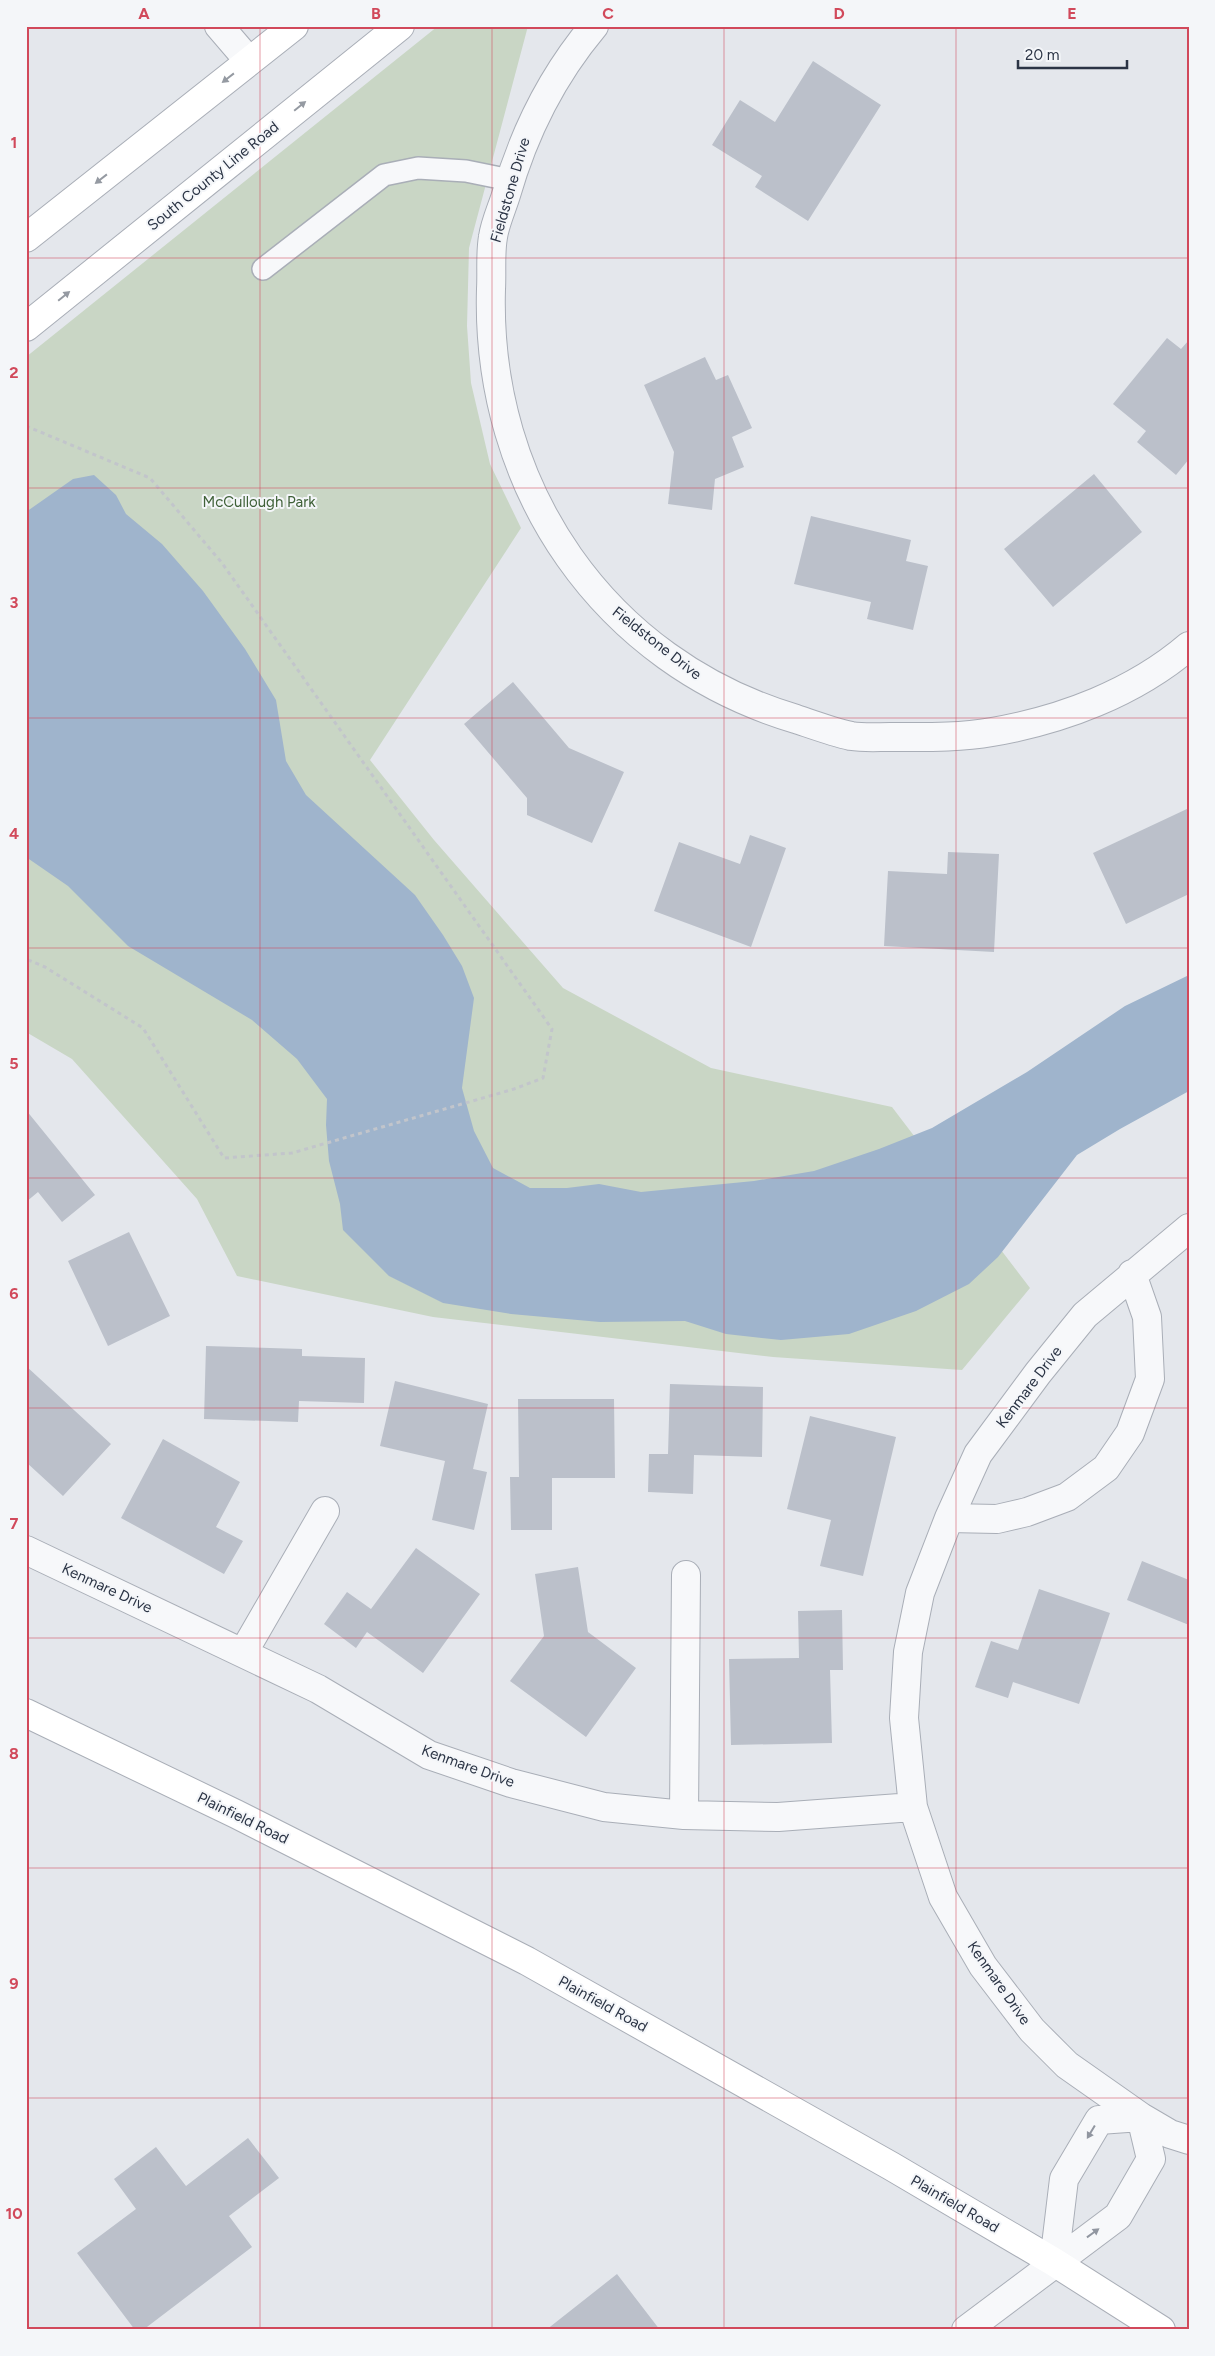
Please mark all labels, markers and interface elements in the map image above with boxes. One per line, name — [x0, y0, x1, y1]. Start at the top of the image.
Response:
text: A — [138, 4, 150, 23]
text: B — [371, 4, 381, 23]
text: C — [602, 4, 614, 23]
text: D — [833, 4, 845, 23]
text: E — [1067, 4, 1077, 23]
scale bar — [1018, 38, 1126, 70]
text: 20 m — [1025, 46, 1059, 64]
one-way arrow — [222, 72, 235, 83]
one-way arrow — [293, 101, 306, 112]
street label: South County Line Road — [144, 118, 282, 234]
text: 1 — [11, 133, 17, 152]
street label: Fieldstone Drive — [486, 136, 534, 244]
one-way arrow — [95, 173, 108, 184]
one-way arrow — [57, 290, 70, 301]
text: 2 — [9, 363, 19, 382]
park label: McCullough Park — [202, 493, 316, 511]
text: 3 — [10, 593, 19, 612]
street label: Fieldstone Drive — [609, 603, 705, 683]
text: 4 — [9, 824, 19, 843]
text: 5 — [9, 1054, 19, 1073]
text: 6 — [9, 1284, 19, 1303]
street label: Kenmare Drive — [992, 1343, 1066, 1431]
text: 7 — [10, 1514, 19, 1533]
street label: Kenmare Drive — [59, 1559, 155, 1617]
street label: Kenmare Drive — [419, 1741, 517, 1791]
text: 8 — [9, 1744, 19, 1763]
street label: Plainfield Road — [195, 1788, 291, 1848]
street label: Kenmare Drive — [964, 1938, 1034, 2028]
street label: Plainfield Road — [555, 1972, 651, 2036]
text: 9 — [9, 1974, 19, 1993]
one-way arrow — [1087, 2126, 1096, 2139]
street label: Plainfield Road — [908, 2171, 1002, 2237]
text: 10 — [5, 2204, 23, 2223]
one-way arrow — [1086, 2228, 1100, 2238]

